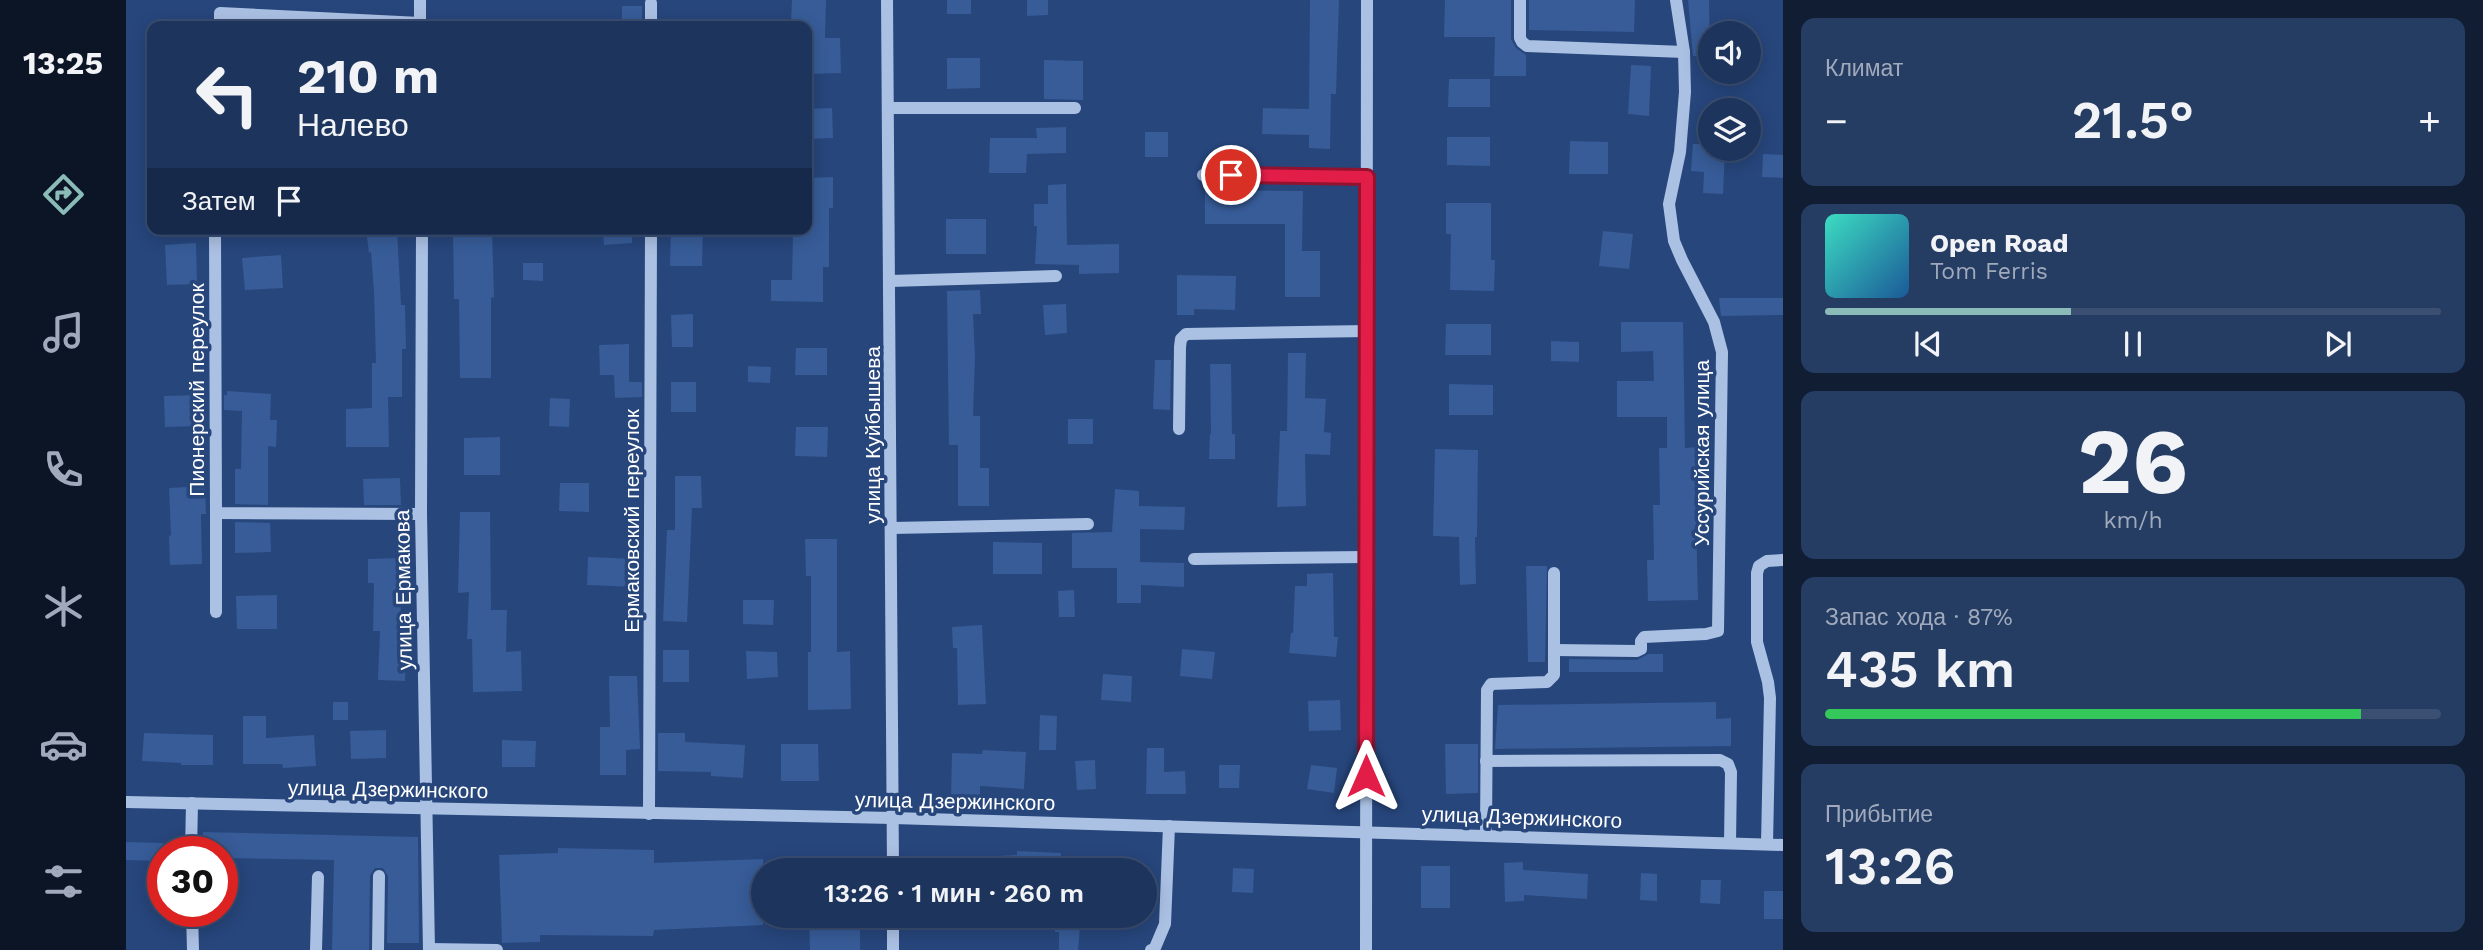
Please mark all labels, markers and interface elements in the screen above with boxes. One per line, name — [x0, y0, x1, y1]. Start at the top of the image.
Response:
map controls — [1698, 21, 1761, 161]
button: sound — [1698, 21, 1761, 84]
text: 13:25 — [23, 44, 103, 82]
text: 210 m — [297, 47, 439, 105]
icon: left — [182, 49, 273, 140]
text: Климат — [1825, 55, 1903, 82]
text: 21.5° — [2072, 90, 2194, 151]
button: layers — [1698, 98, 1761, 161]
text: − — [1825, 99, 1848, 143]
text: + — [2418, 99, 2441, 143]
text: Налево — [297, 106, 409, 144]
pin — [1201, 145, 1261, 205]
icon: arrive — [1212, 156, 1250, 194]
icon: directions — [39, 170, 88, 219]
icon: arrive — [270, 182, 308, 220]
text: Затем — [182, 186, 256, 216]
text: Open Road — [1930, 228, 2068, 258]
text: Tom Ferris — [1930, 258, 2048, 285]
street label: Пионерский переулок — [184, 283, 209, 497]
icon: music — [39, 308, 88, 357]
icon: previous — [1909, 325, 1947, 363]
icon: pause — [2114, 325, 2152, 363]
icon: next — [2319, 325, 2357, 363]
street label: улица Куйбышева — [860, 346, 885, 524]
street label: Уссурийская улица — [1689, 359, 1714, 546]
street label: Ермаковский переулок — [619, 408, 644, 633]
text: 26 — [2078, 408, 2188, 515]
icon: phone — [39, 445, 88, 494]
text: km/h — [2103, 507, 2163, 534]
street label: улица Ермакова — [389, 509, 417, 670]
icon: climate — [39, 582, 88, 631]
text: Запас хода · 87% — [1825, 604, 2013, 631]
text: 435 km — [1825, 639, 2015, 700]
icon: car — [39, 720, 88, 769]
position arrow — [1329, 739, 1403, 813]
street label: улица Дзержинского — [288, 775, 488, 803]
street label: улица Дзержинского — [855, 787, 1055, 815]
street label: улица Дзержинского — [1421, 801, 1623, 833]
text: Прибытие — [1825, 801, 1933, 828]
speed limit sign: 30 — [147, 836, 238, 927]
text: 13:26 — [1825, 836, 1955, 897]
icon: filters — [39, 857, 88, 906]
text: 13:26 · 1 мин · 260 m — [824, 878, 1084, 908]

